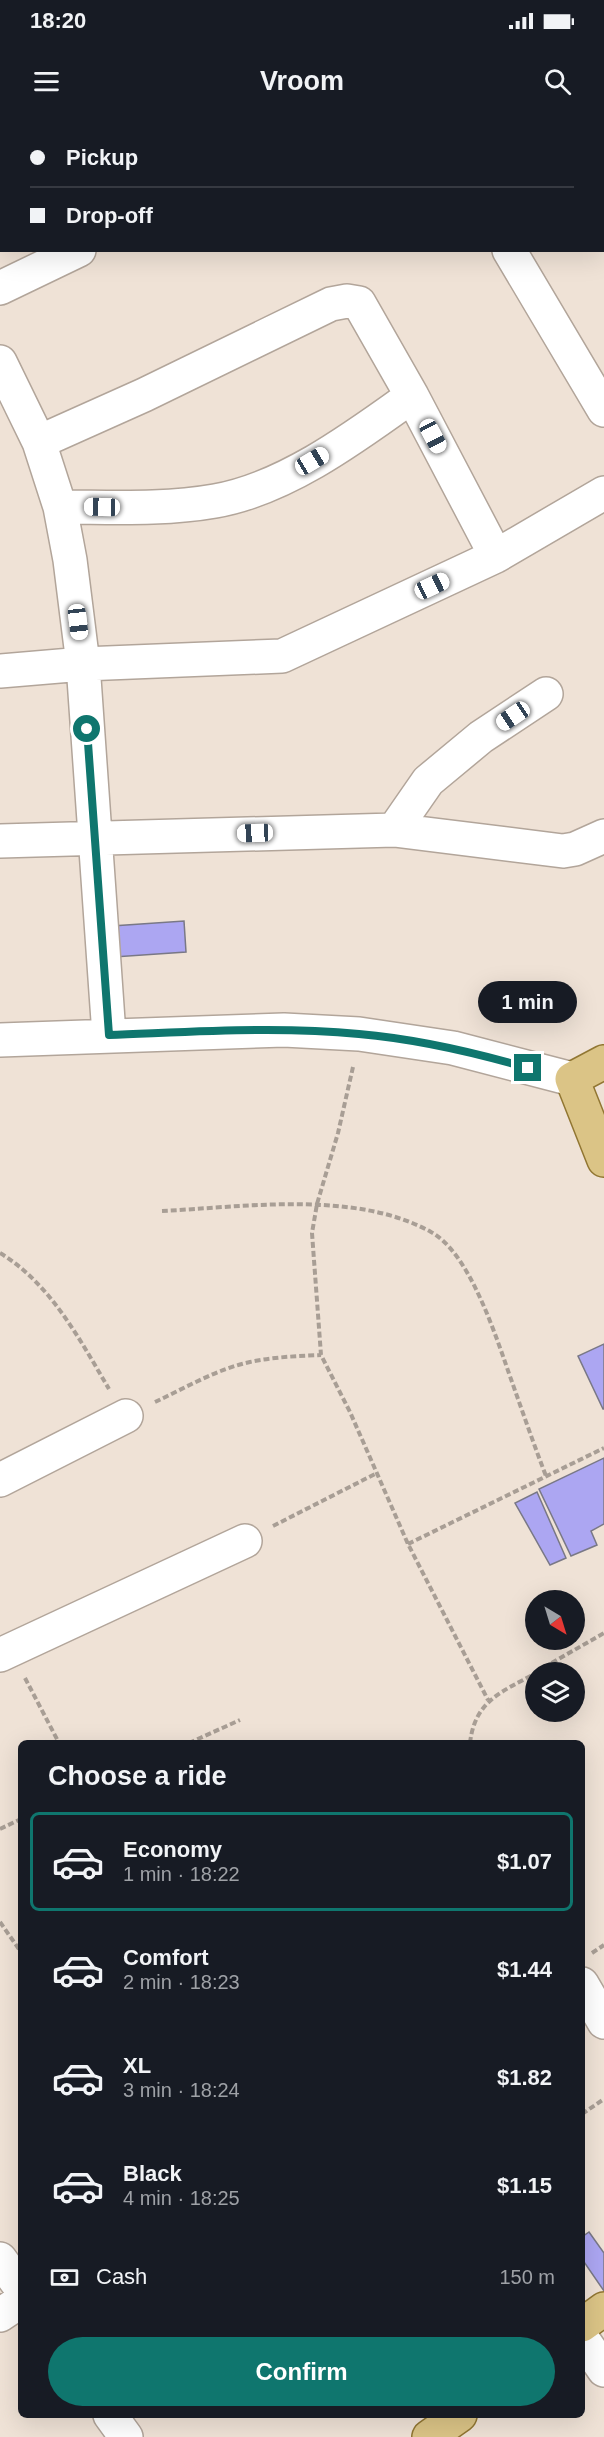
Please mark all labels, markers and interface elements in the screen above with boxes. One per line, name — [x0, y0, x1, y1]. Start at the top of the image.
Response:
text: 18:20 — [30, 8, 86, 33]
icon: menu — [30, 65, 63, 98]
icon: search — [541, 65, 574, 98]
text: Vroom — [260, 66, 344, 96]
text: Pickup — [66, 145, 138, 170]
text: Drop-off — [66, 203, 153, 228]
car — [417, 416, 449, 456]
car — [292, 444, 332, 478]
car — [84, 498, 120, 516]
car — [412, 570, 452, 602]
car — [67, 603, 89, 641]
car — [493, 698, 533, 734]
route start — [73, 715, 100, 742]
car — [237, 823, 273, 843]
callout: 1 min — [478, 981, 578, 1023]
text: 1 min — [501, 991, 554, 1013]
route end — [514, 1054, 541, 1081]
north arrow — [525, 1590, 585, 1650]
map controls — [525, 1590, 585, 1722]
button: layers — [525, 1662, 585, 1722]
text: Choose a ride — [48, 1761, 227, 1791]
icon: car — [51, 1835, 105, 1889]
text: Economy — [123, 1837, 222, 1862]
text: $1.07 — [497, 1849, 552, 1874]
text: 1 min · 18:22 — [123, 1863, 240, 1885]
icon: car — [51, 1943, 105, 1997]
text: Comfort — [123, 1945, 209, 1970]
text: $1.44 — [497, 1957, 552, 1982]
text: 2 min · 18:23 — [123, 1971, 240, 1993]
icon: car — [51, 2051, 105, 2105]
text: XL — [123, 2053, 151, 2078]
text: $1.82 — [497, 2065, 552, 2090]
text: 3 min · 18:24 — [123, 2079, 240, 2101]
icon: car — [51, 2159, 105, 2213]
text: Black — [123, 2161, 182, 2186]
text: $1.15 — [497, 2173, 552, 2198]
text: 4 min · 18:25 — [123, 2187, 240, 2209]
icon: cash — [48, 2261, 81, 2294]
text: Cash — [96, 2264, 147, 2289]
text: 150 m — [499, 2266, 555, 2288]
button: Confirm — [48, 2337, 555, 2406]

